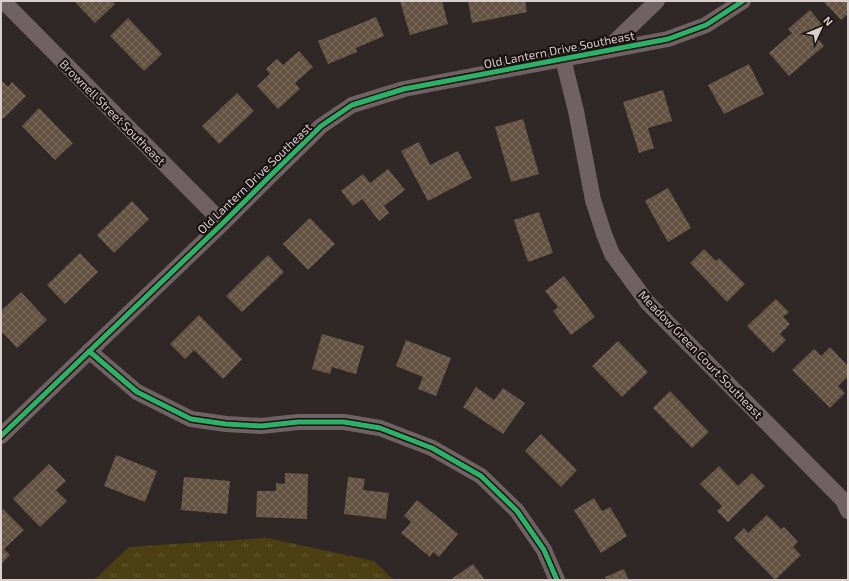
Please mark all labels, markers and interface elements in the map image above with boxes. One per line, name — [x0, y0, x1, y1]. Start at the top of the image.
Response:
north arrow — [801, 8, 841, 48]
text: N — [821, 13, 836, 28]
street label: Old Lantern Drive Southeast — [483, 27, 636, 70]
street label: Brownell Street Southeast — [57, 56, 169, 168]
street label: Old Lantern Drive Southeast — [194, 119, 314, 236]
street label: Meadow Green Court Southeast — [636, 287, 766, 421]

